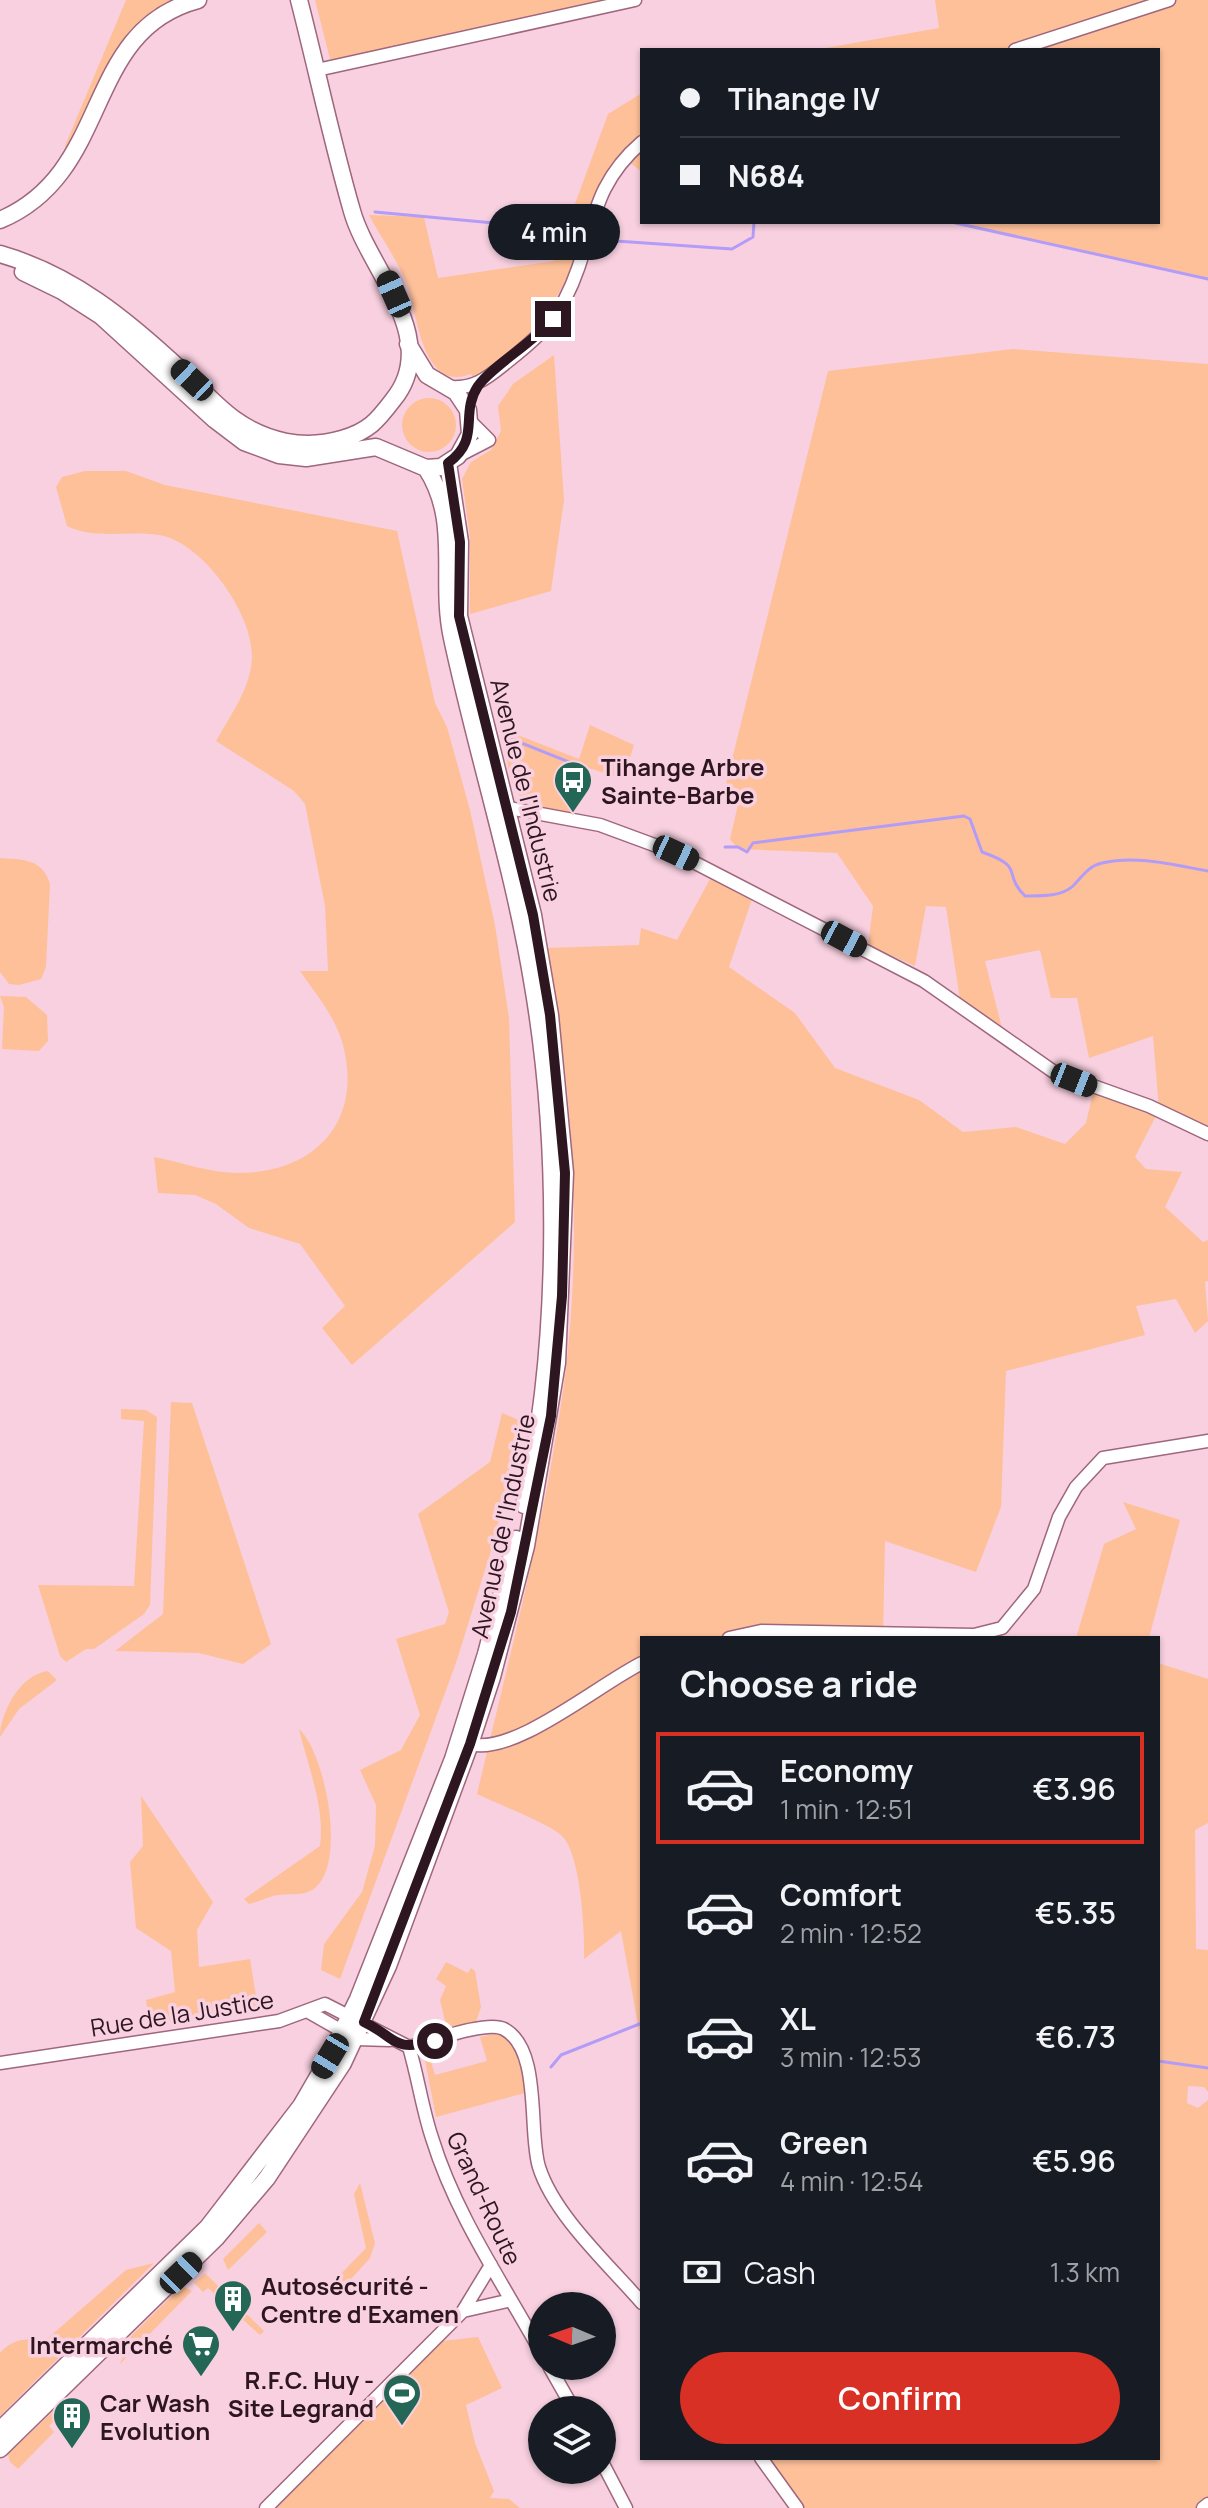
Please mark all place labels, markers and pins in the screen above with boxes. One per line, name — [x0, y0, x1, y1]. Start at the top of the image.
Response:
place label: Tihange Arbre Sainte-Barbe — [601, 750, 764, 811]
bus stop icon: Tihange Arbre Sainte-Barbe — [552, 759, 594, 814]
place label: Autosécurité - Centre d'Examen — [261, 2269, 459, 2330]
building icon: Autosécurité - Centre d'Examen — [212, 2278, 254, 2333]
supermarket icon: Intermarché — [180, 2323, 222, 2378]
place label: Intermarché — [29, 2328, 173, 2361]
place label: R.F.C. Huy - Site Legrand — [228, 2363, 374, 2424]
sports icon: R.F.C. Huy - Site Legrand — [381, 2372, 423, 2427]
place label: Car Wash Evolution — [100, 2386, 210, 2447]
building icon: Car Wash Evolution — [51, 2395, 93, 2450]

